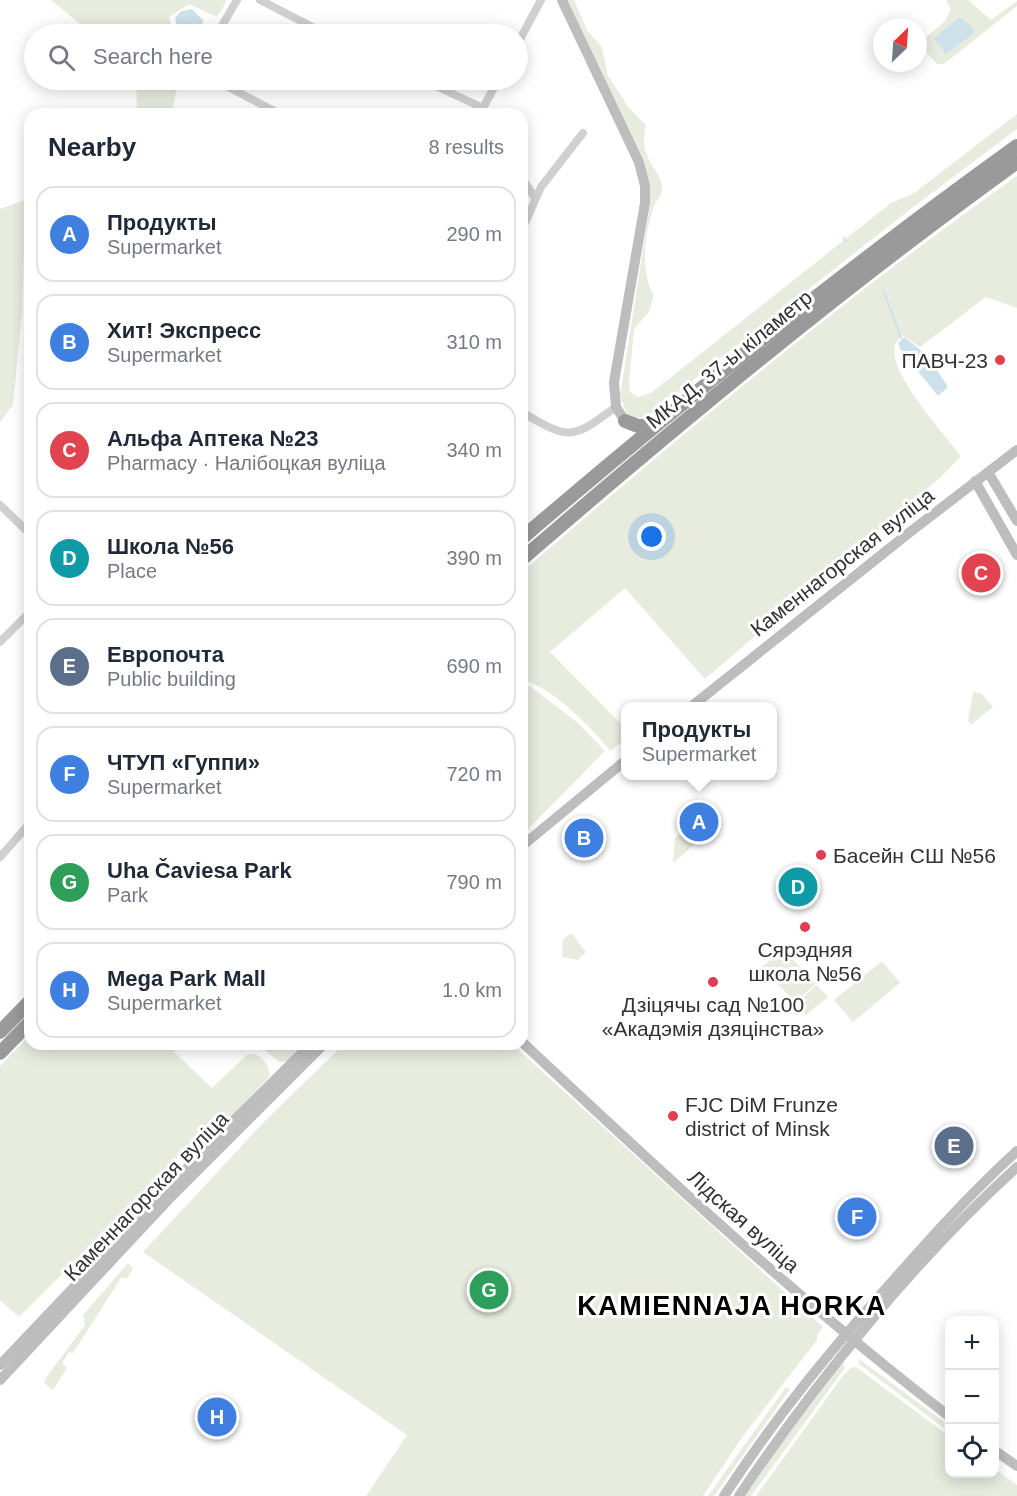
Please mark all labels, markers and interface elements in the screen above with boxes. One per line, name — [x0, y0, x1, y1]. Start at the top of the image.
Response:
north arrow — [873, 18, 927, 72]
search box — [24, 24, 528, 90]
icon: search — [45, 41, 78, 74]
text: Search here — [93, 44, 213, 69]
text: Nearby — [48, 132, 136, 162]
text: 8 results — [428, 136, 504, 158]
text: Продукты — [107, 210, 216, 235]
text: A — [62, 223, 77, 245]
text: 290 m — [446, 223, 502, 245]
text: Supermarket — [107, 236, 222, 258]
street label: МКАД, 37-ы кіламетр — [642, 285, 816, 433]
text: Хит! Экспресс — [107, 318, 261, 343]
text: B — [62, 331, 77, 353]
text: 310 m — [446, 331, 502, 353]
text: Supermarket — [107, 344, 222, 366]
place label: ПАВЧ-23 — [901, 349, 988, 372]
marker: ПАВЧ-23 — [993, 353, 1007, 367]
text: Альфа Аптека №23 — [107, 426, 319, 451]
text: C — [62, 439, 77, 461]
text: 340 m — [446, 439, 502, 461]
text: Pharmacy · Налібоцкая вуліца — [107, 452, 386, 474]
street label: Каменнагорская вуліца — [746, 483, 938, 641]
your location — [637, 522, 666, 551]
text: Школа №56 — [107, 534, 234, 559]
text: D — [62, 547, 77, 569]
text: 390 m — [446, 547, 502, 569]
pin: C — [962, 550, 1000, 596]
text: Place — [107, 560, 157, 582]
text: Европочта — [107, 642, 224, 667]
text: E — [63, 655, 76, 677]
text: 690 m — [446, 655, 502, 677]
text: Public building — [107, 668, 236, 690]
popup — [621, 702, 777, 780]
text: Продукты — [642, 717, 751, 742]
text: Supermarket — [642, 743, 756, 765]
text: ЧТУП «Гуппи» — [107, 750, 260, 775]
text: F — [63, 763, 76, 785]
text: 720 m — [446, 763, 502, 785]
text: Supermarket — [107, 776, 222, 798]
pin: A — [680, 800, 718, 844]
pin: B — [564, 816, 604, 860]
place label: Басейн СШ №56 — [833, 844, 996, 867]
marker: Басейн СШ №56 — [814, 848, 828, 862]
text: Uha Čaviesa Park — [107, 858, 292, 883]
pin: D — [778, 864, 818, 910]
text: G — [62, 871, 77, 893]
text: 790 m — [446, 871, 502, 893]
text: Park — [107, 884, 148, 906]
marker: Сярэдняя школа №56 — [798, 920, 812, 934]
place label: Сярэдняя школа №56 — [748, 938, 862, 985]
text: Mega Park Mall — [107, 966, 266, 991]
marker: Дзіцячы сад №100 «Акадэмія дзяцінства» — [706, 975, 720, 989]
text: H — [62, 979, 77, 1001]
text: 1.0 km — [442, 979, 502, 1001]
text: Supermarket — [107, 992, 222, 1014]
place label: Дзіцячы сад №100 «Акадэмія дзяцінства» — [602, 993, 824, 1040]
place label: FJC DiM Frunze district of Minsk — [685, 1093, 838, 1140]
street label: Каменнагорская вуліца — [59, 1107, 233, 1285]
marker: FJC DiM Frunze district of Minsk — [666, 1109, 680, 1123]
pin: E — [934, 1124, 974, 1168]
street label: Лідская вуліца — [684, 1165, 804, 1277]
pin: F — [838, 1194, 876, 1240]
pin: G — [470, 1268, 508, 1312]
district label: KAMIENNAJA HORKA — [577, 1291, 887, 1321]
map controls — [945, 1316, 999, 1478]
button: + — [945, 1316, 999, 1370]
button: − — [945, 1370, 999, 1424]
pin: H — [198, 1394, 236, 1440]
button: locate — [945, 1424, 999, 1478]

